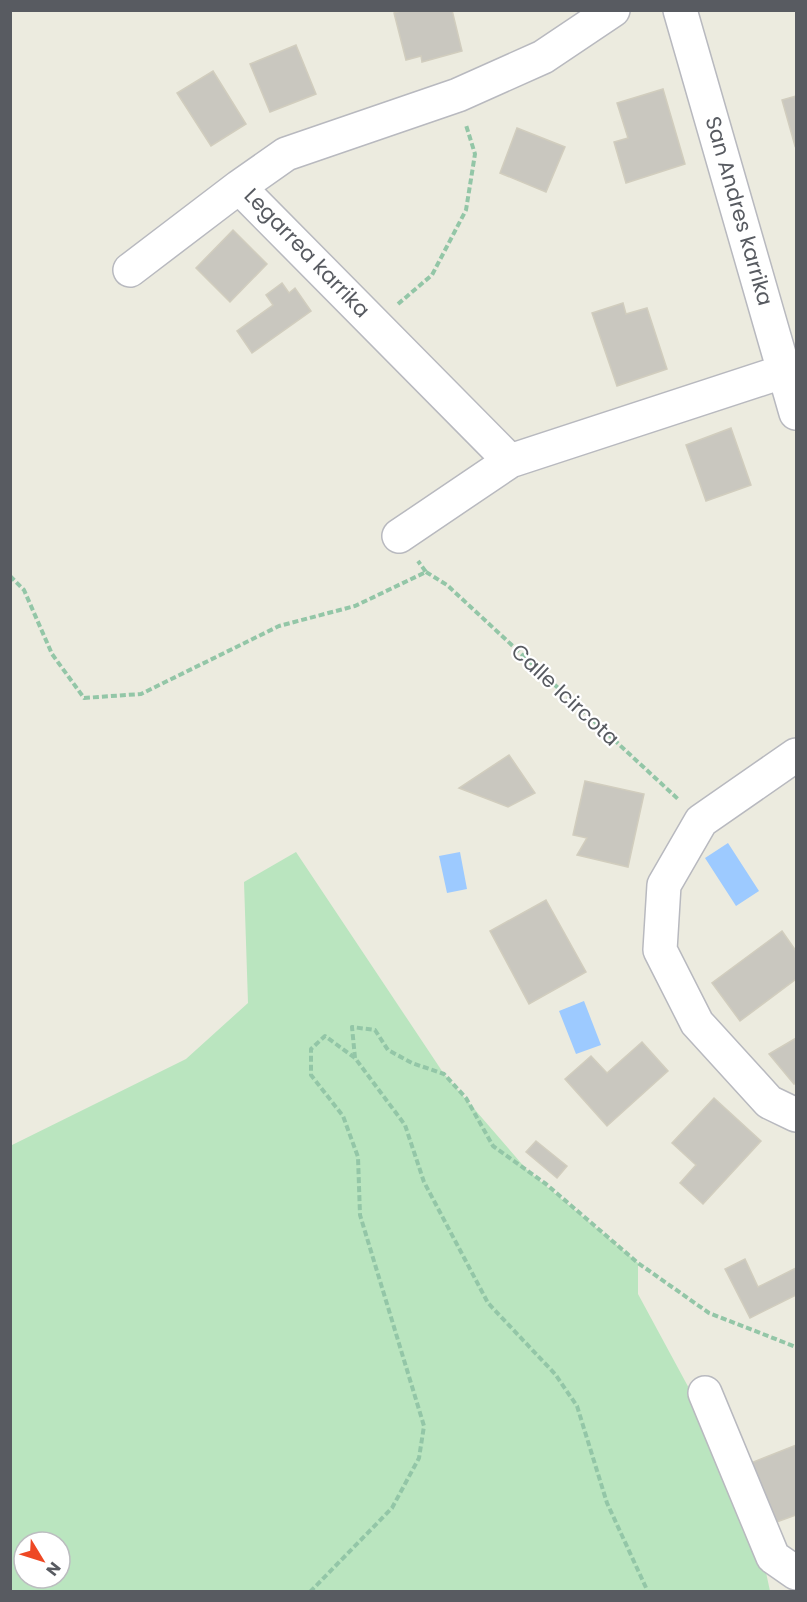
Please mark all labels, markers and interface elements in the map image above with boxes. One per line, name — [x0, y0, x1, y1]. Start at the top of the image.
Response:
street label: San Andres karrika — [699, 113, 780, 309]
street label: Legarrea karrika — [238, 181, 377, 324]
street label: Calle Icircota — [505, 637, 626, 752]
north arrow — [12, 1530, 72, 1590]
text: N — [41, 1557, 66, 1581]

